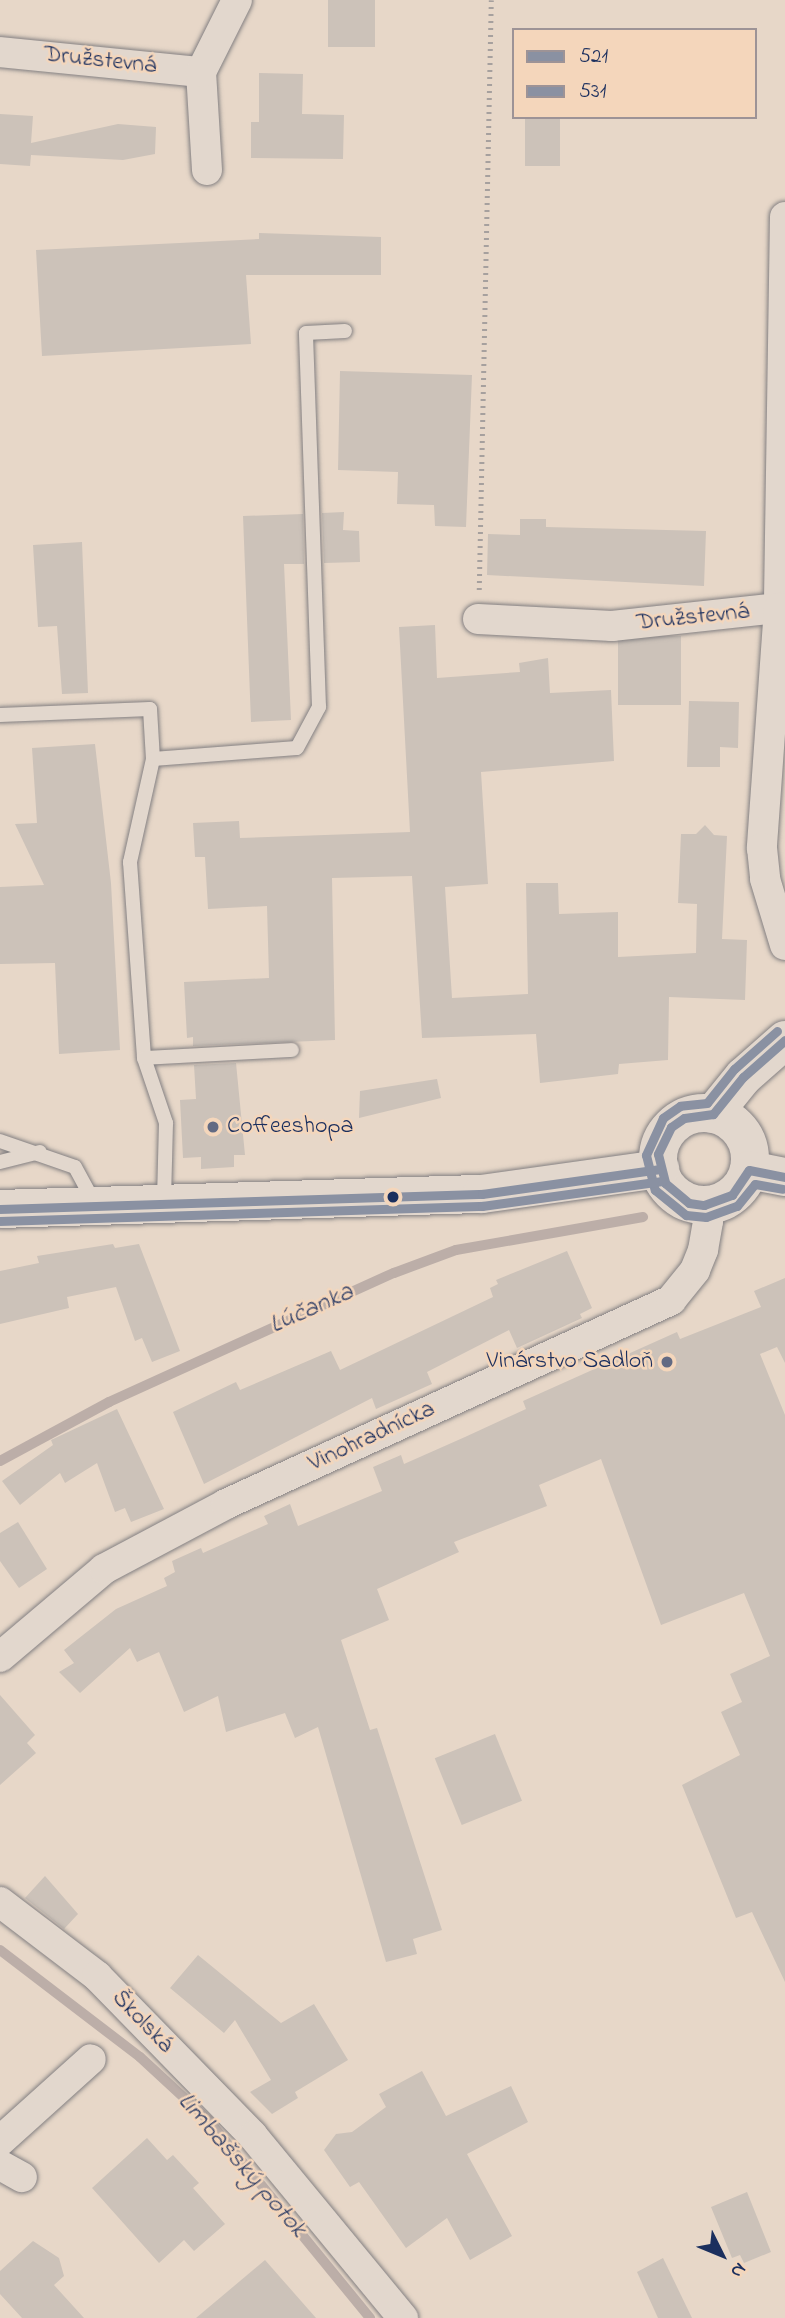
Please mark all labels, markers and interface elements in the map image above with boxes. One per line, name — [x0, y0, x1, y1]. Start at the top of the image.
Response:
legend — [512, 28, 757, 119]
street label: Družstevná — [42, 41, 158, 81]
text: 521 — [579, 42, 608, 72]
text: 531 — [579, 77, 606, 107]
street label: Družstevná — [635, 598, 751, 638]
place label: Coffeeshopa — [227, 1113, 354, 1141]
marker: Coffeeshopa — [205, 1119, 221, 1135]
unlabelled marker — [386, 1190, 400, 1204]
water label: Lúčanka — [265, 1278, 359, 1342]
place label: Vinárstvo Sadloň — [487, 1348, 653, 1376]
marker: Vinárstvo Sadloň — [659, 1354, 675, 1370]
street label: Vinohradnícka — [304, 1395, 440, 1479]
street label: Školská — [105, 1984, 179, 2060]
water label: Limbašský potok — [170, 2087, 312, 2245]
north arrow — [687, 2220, 757, 2290]
text: N — [723, 2256, 752, 2284]

